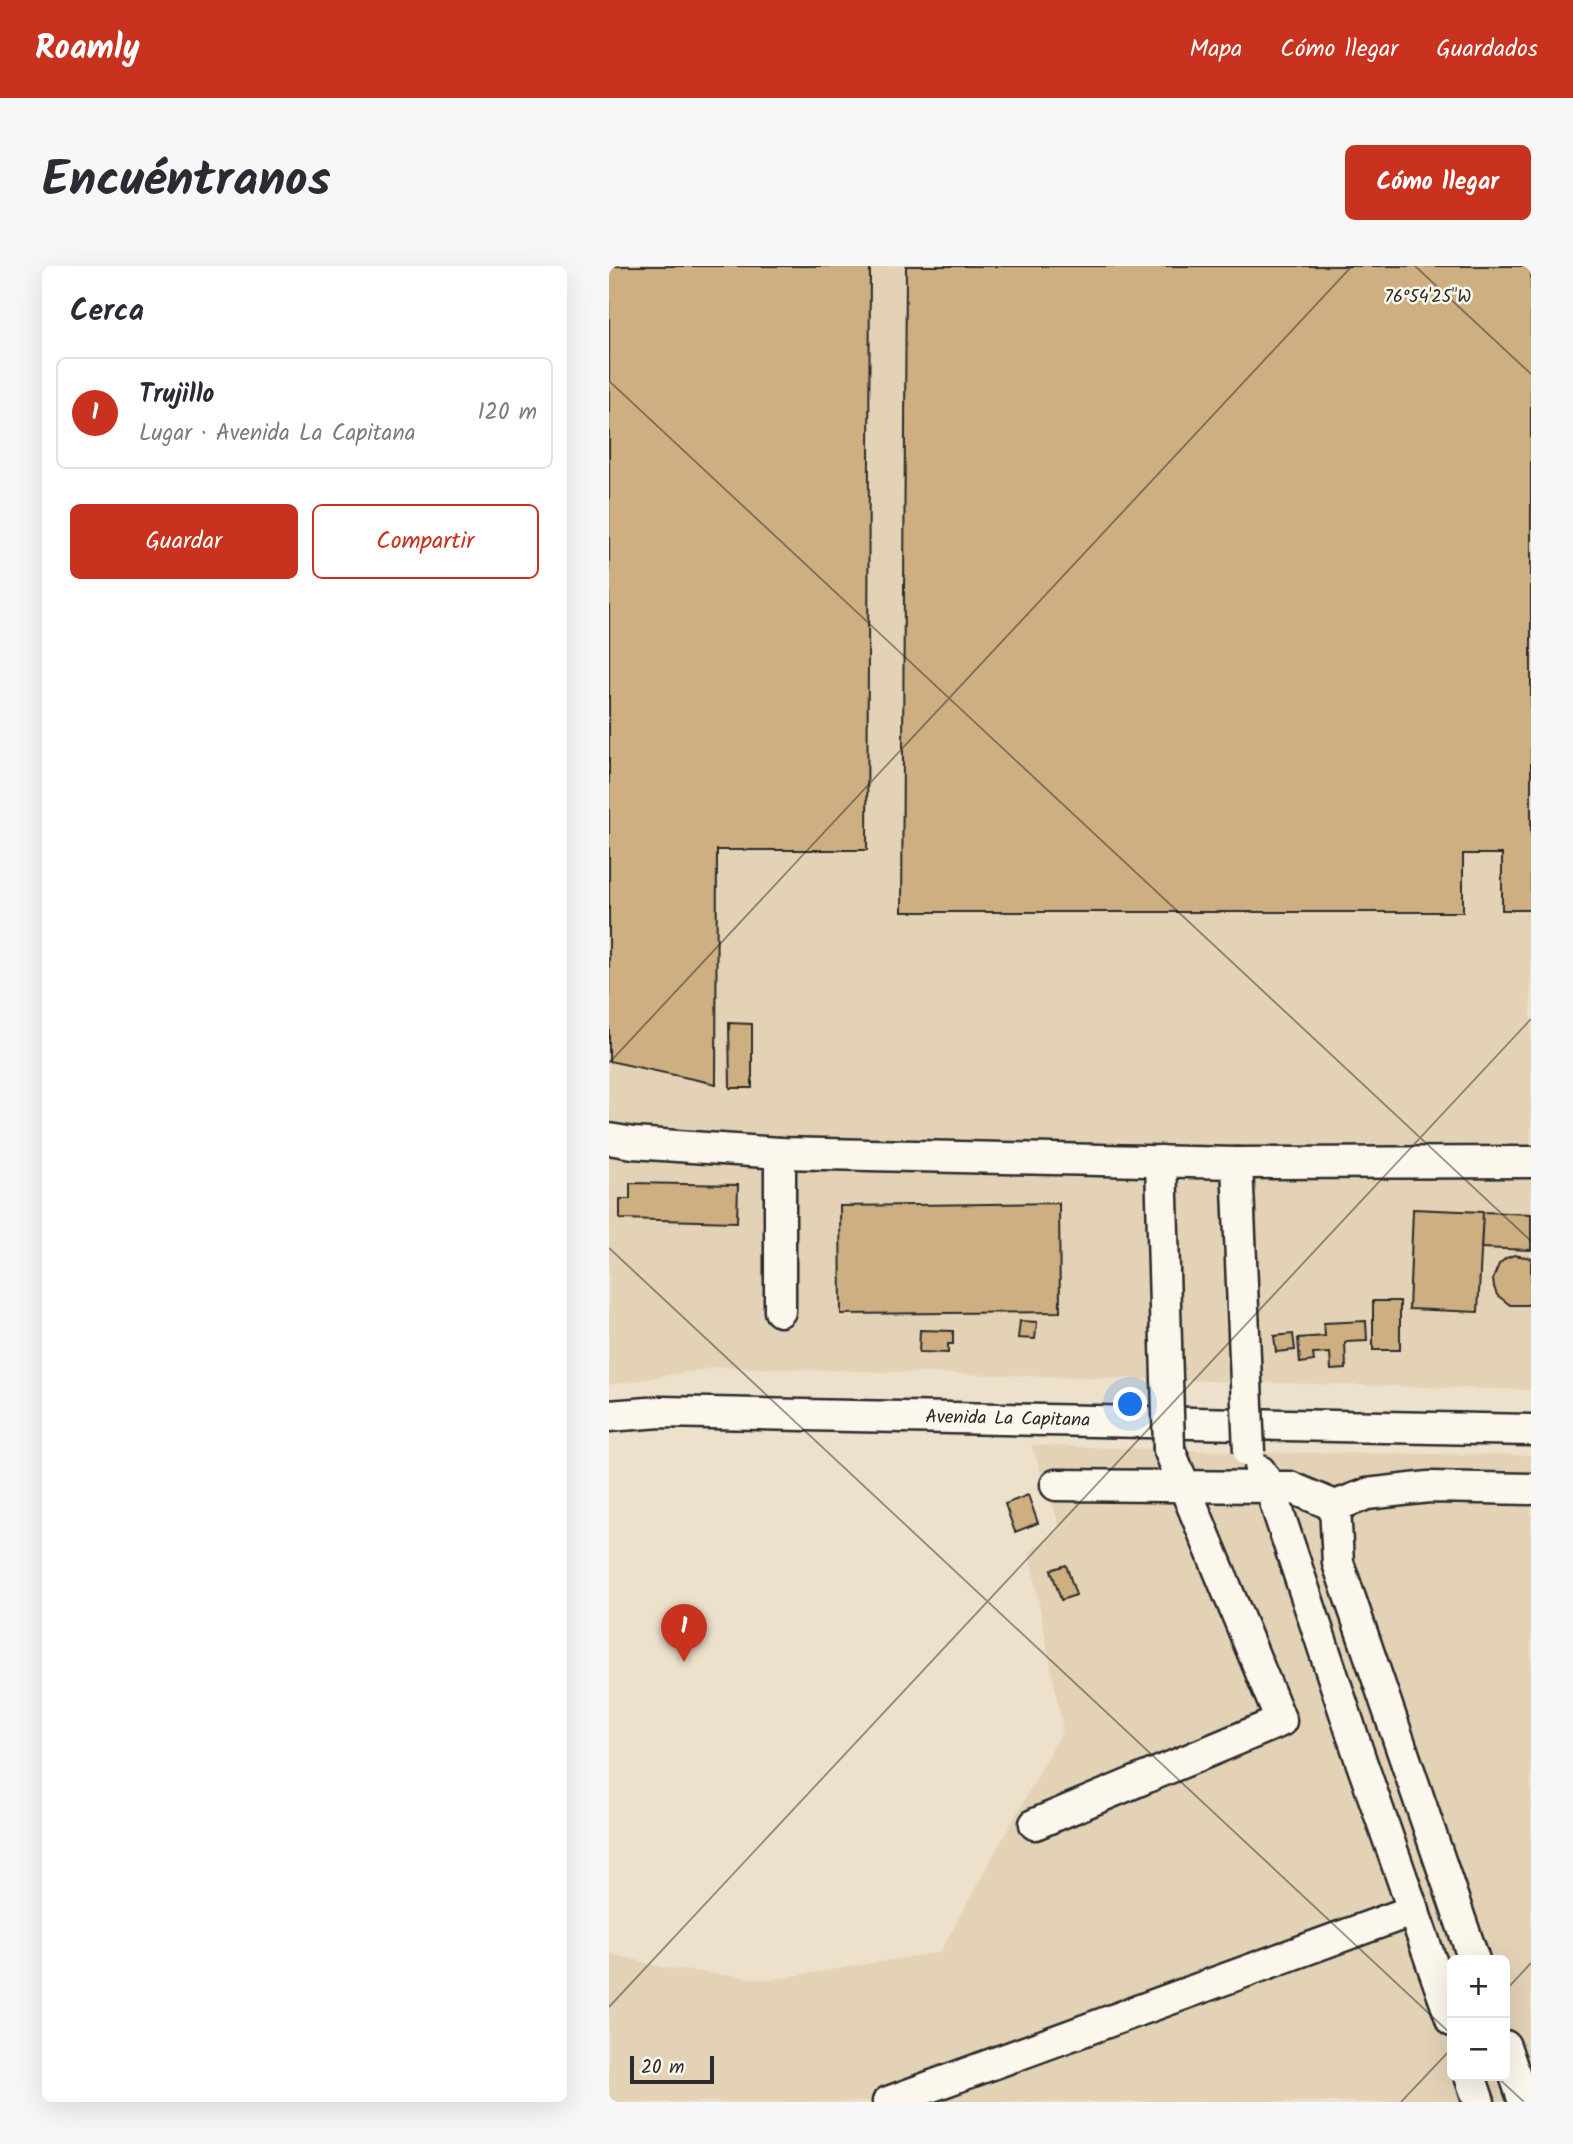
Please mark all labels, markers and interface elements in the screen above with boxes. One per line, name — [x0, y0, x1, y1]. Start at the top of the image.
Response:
text: Roamly — [35, 23, 140, 76]
text: Mapa — [1189, 30, 1242, 69]
text: Cómo llegar — [1280, 30, 1398, 69]
text: Guardados — [1436, 30, 1538, 69]
text: Encuéntranos — [42, 143, 331, 221]
button: Cómo llegar — [1345, 145, 1531, 220]
text: 76°54'25"W — [1385, 283, 1471, 312]
text: Cerca — [70, 288, 144, 336]
text: Trujillo — [139, 374, 214, 416]
text: 1 — [92, 395, 98, 431]
text: 120 m — [477, 395, 537, 431]
text: Lugar · Avenida La Capitana — [139, 416, 415, 452]
button: Guardar — [70, 504, 298, 579]
button: Compartir — [312, 504, 539, 579]
your location — [1113, 1387, 1147, 1421]
street label: Avenida La Capitana — [925, 1402, 1091, 1436]
pin: 1 — [661, 1604, 707, 1662]
map controls — [1447, 1955, 1510, 2081]
button: + — [1447, 1955, 1510, 2018]
button: − — [1447, 2018, 1510, 2081]
scale bar — [630, 2053, 714, 2085]
text: 20 m — [641, 2053, 684, 2083]

